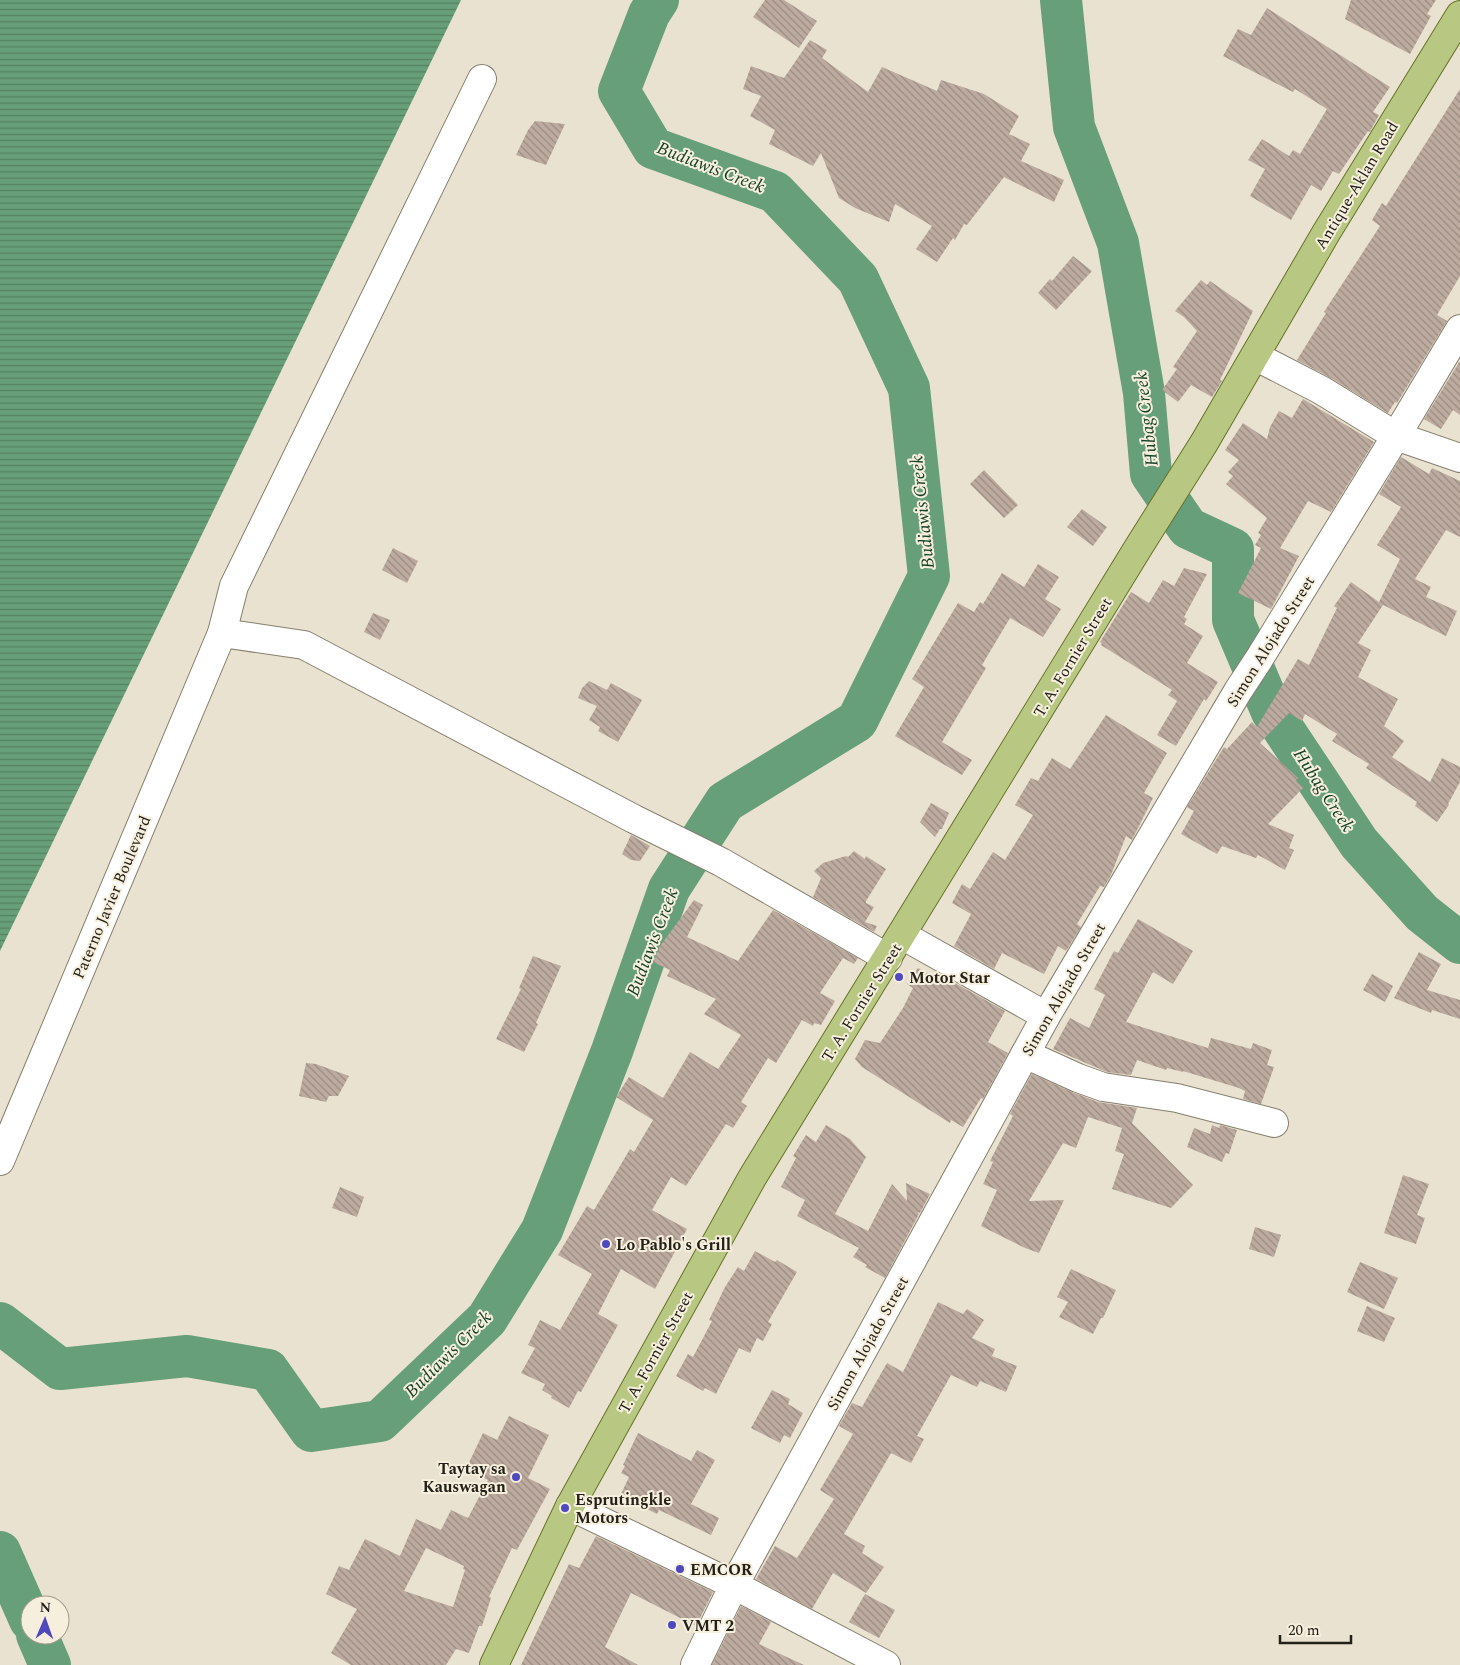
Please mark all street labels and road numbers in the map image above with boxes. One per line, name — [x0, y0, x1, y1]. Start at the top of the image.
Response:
street label: Antique-Aklan Road — [1309, 117, 1405, 254]
street label: Simon Alojado Street — [1221, 571, 1321, 712]
street label: T. A. Fornier Street — [1028, 593, 1118, 722]
street label: Paterno Javier Boulevard — [67, 812, 157, 983]
street label: Simon Alojado Street — [1016, 918, 1112, 1061]
street label: T. A. Fornier Street — [816, 938, 908, 1067]
street label: Simon Alojado Street — [821, 1271, 915, 1415]
street label: T. A. Fornier Street — [612, 1287, 700, 1418]

